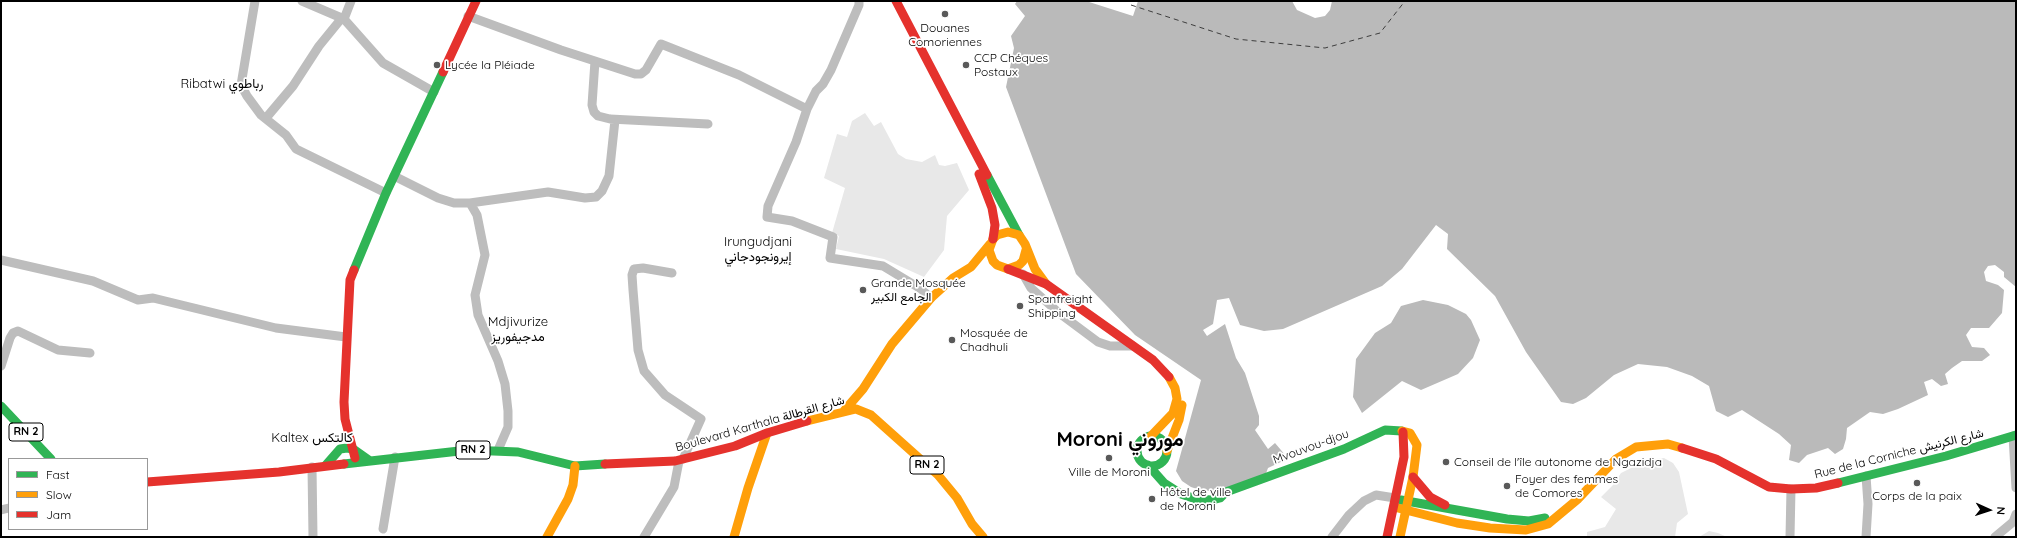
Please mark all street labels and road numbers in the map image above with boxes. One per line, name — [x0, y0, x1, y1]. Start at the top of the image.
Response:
street label: Boulevard Karthala شارع القرطالة — [674, 393, 846, 455]
road number: RN 2 — [9, 423, 43, 441]
street label: Rue de la Corniche شارع الكرنيش — [1813, 426, 1985, 482]
street label: Mvouvou-djou — [1271, 427, 1351, 467]
road number: RN 2 — [456, 441, 490, 459]
road number: RN 2 — [910, 456, 944, 474]

